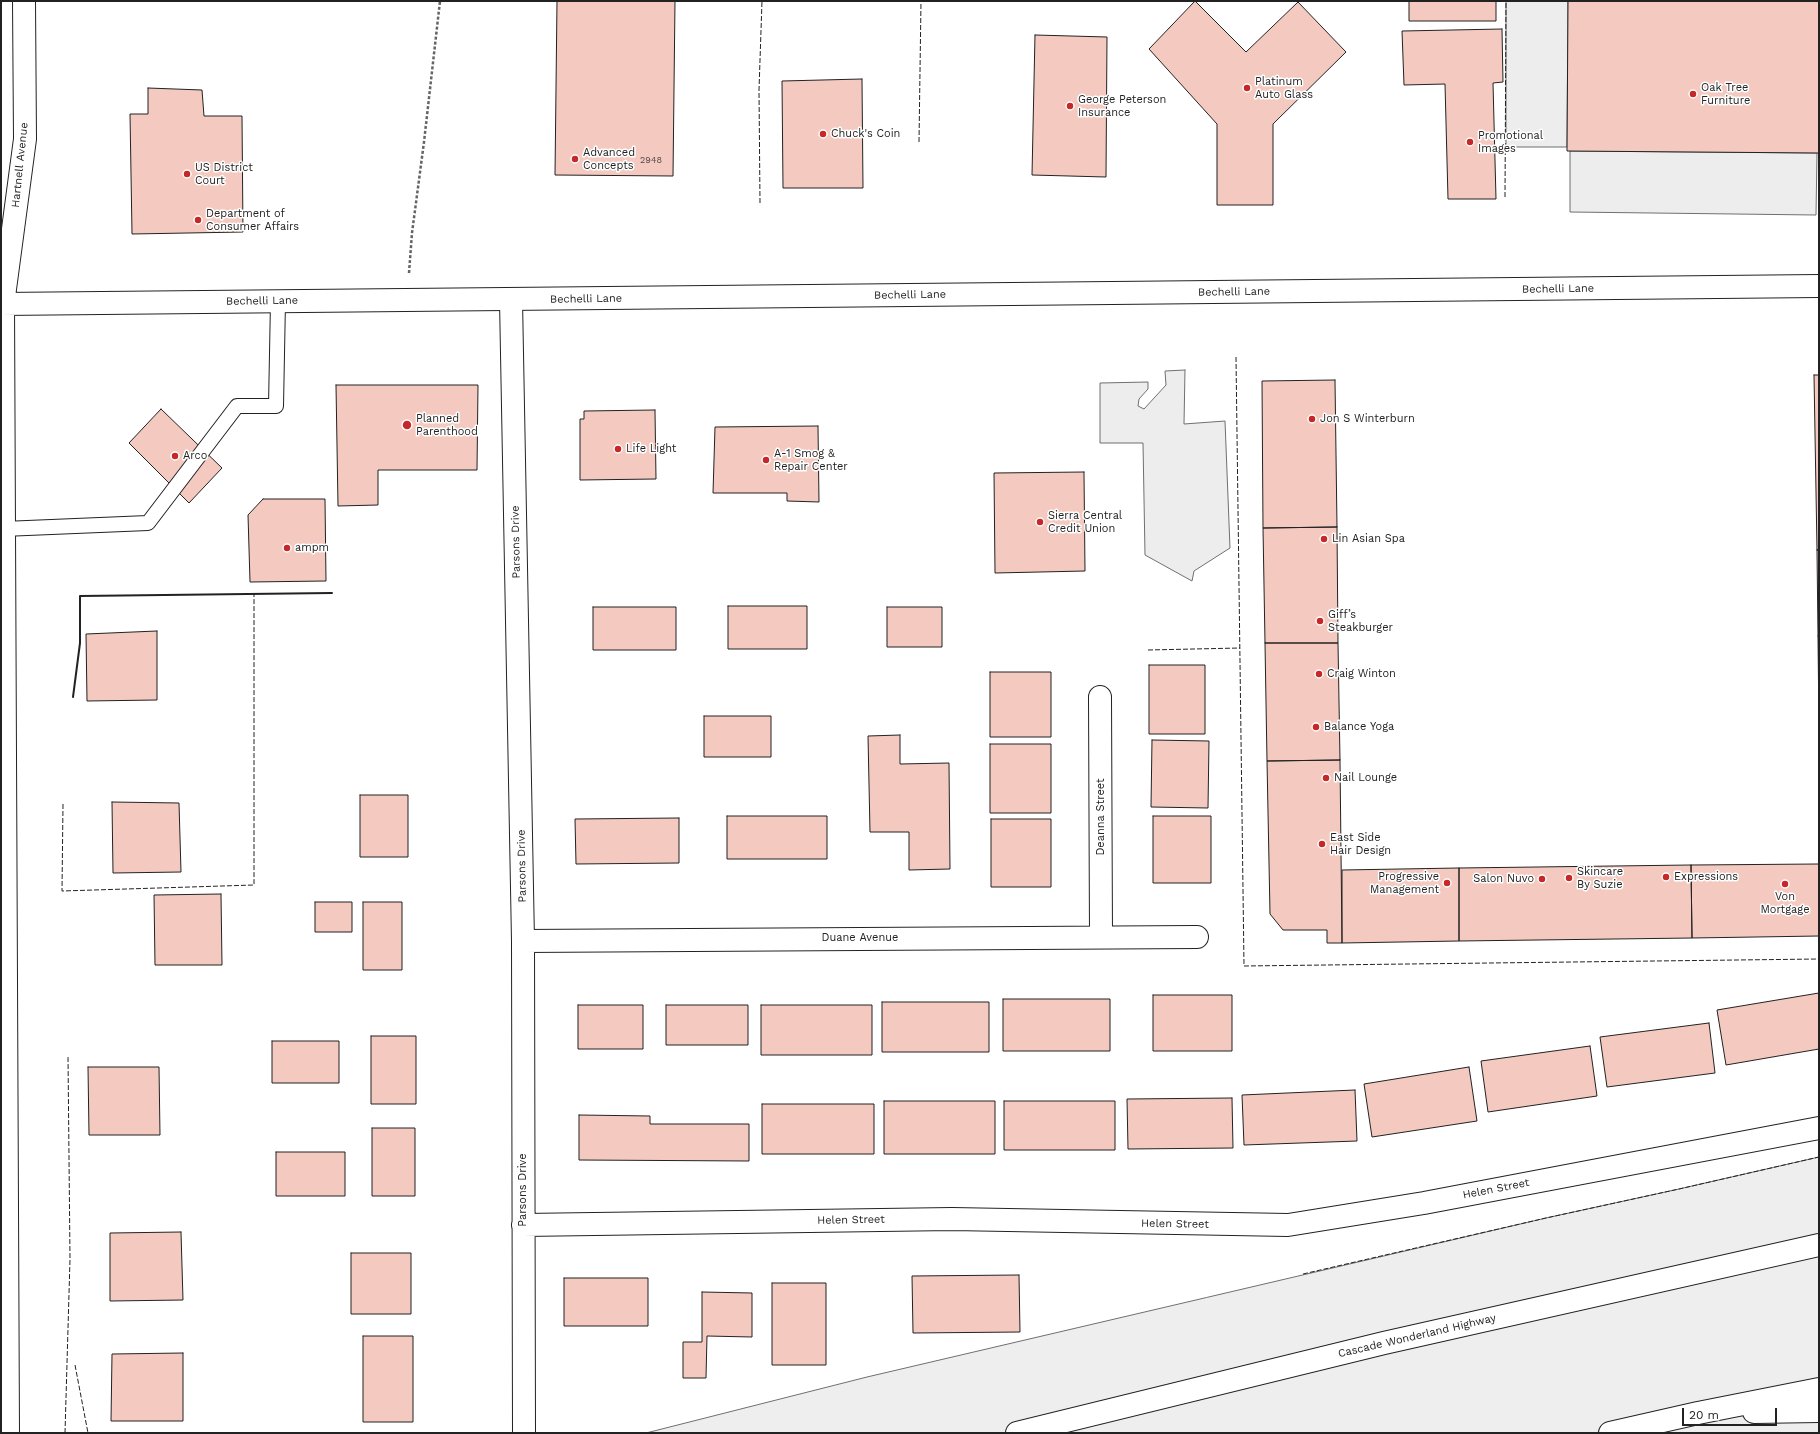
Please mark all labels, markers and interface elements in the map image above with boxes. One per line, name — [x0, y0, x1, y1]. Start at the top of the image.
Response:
place label: Platinum Auto Glass — [1255, 75, 1313, 101]
place label: Oak Tree Furniture — [1701, 81, 1750, 107]
marker: Platinum Auto Glass — [1242, 83, 1252, 93]
marker: Oak Tree Furniture — [1688, 89, 1698, 99]
place label: George Peterson Insurance — [1078, 93, 1166, 119]
marker: George Peterson Insurance — [1065, 101, 1075, 111]
street label: Hartnell Avenue — [9, 122, 31, 208]
place label: Chuck's Coin — [831, 127, 900, 141]
marker: Chuck's Coin — [818, 129, 828, 139]
place label: Promotional Images — [1478, 129, 1543, 155]
marker: Promotional Images — [1465, 137, 1475, 147]
place label: Advanced Concepts — [583, 146, 635, 172]
marker: Advanced Concepts — [570, 154, 580, 164]
house number: 2948 — [640, 155, 662, 165]
place label: US District Court — [195, 161, 253, 187]
marker: US District Court — [182, 169, 192, 179]
place label: Department of Consumer Affairs — [206, 207, 299, 233]
marker: Department of Consumer Affairs — [193, 215, 203, 225]
street label: Bechelli Lane — [1522, 282, 1594, 296]
street label: Bechelli Lane — [1198, 285, 1270, 299]
street label: Bechelli Lane — [874, 288, 946, 302]
street label: Bechelli Lane — [550, 292, 622, 306]
street label: Bechelli Lane — [226, 294, 298, 308]
place label: Planned Parenthood — [416, 412, 478, 438]
place label: Jon S Winterburn — [1320, 412, 1415, 426]
marker: Jon S Winterburn — [1307, 414, 1317, 424]
marker: Planned Parenthood — [401, 419, 413, 431]
place label: Life Light — [626, 442, 676, 456]
marker: Life Light — [613, 444, 623, 454]
place label: A-1 Smog & Repair Center — [774, 447, 848, 473]
place label: Arco — [183, 449, 207, 463]
marker: Arco — [170, 451, 180, 461]
marker: A-1 Smog & Repair Center — [761, 455, 771, 465]
street label: Parsons Drive — [509, 505, 523, 579]
place label: Sierra Central Credit Union — [1048, 509, 1122, 535]
marker: Sierra Central Credit Union — [1035, 517, 1045, 527]
place label: Lin Asian Spa — [1332, 532, 1405, 546]
marker: Lin Asian Spa — [1319, 534, 1329, 544]
place label: ampm — [295, 541, 329, 555]
marker: ampm — [282, 543, 292, 553]
place label: Giff’s Steakburger — [1328, 608, 1393, 634]
marker: Giff’s Steakburger — [1315, 616, 1325, 626]
place label: Craig Winton — [1327, 667, 1396, 681]
marker: Craig Winton — [1314, 669, 1324, 679]
place label: Balance Yoga — [1324, 720, 1394, 734]
marker: Balance Yoga — [1311, 722, 1321, 732]
place label: Nail Lounge — [1334, 771, 1397, 785]
marker: Nail Lounge — [1321, 773, 1331, 783]
street label: Deanna Street — [1094, 778, 1108, 856]
street label: Parsons Drive — [515, 829, 529, 903]
place label: East Side Hair Design — [1330, 831, 1391, 857]
marker: East Side Hair Design — [1317, 839, 1327, 849]
place label: Skincare By Suzie — [1577, 865, 1623, 891]
place label: Progressive Management — [1370, 870, 1439, 896]
place label: Expressions — [1674, 870, 1738, 884]
place label: Salon Nuvo — [1473, 872, 1534, 886]
marker: Expressions — [1661, 872, 1671, 882]
marker: Skincare By Suzie — [1564, 873, 1574, 883]
marker: Salon Nuvo — [1537, 874, 1547, 884]
marker: Progressive Management — [1442, 878, 1452, 888]
marker: Von Mortgage — [1780, 879, 1790, 889]
place label: Von Mortgage — [1761, 890, 1809, 916]
street label: Duane Avenue — [822, 931, 898, 945]
street label: Parsons Drive — [516, 1153, 530, 1227]
street label: Helen Street — [1462, 1176, 1530, 1202]
street label: Helen Street — [817, 1213, 885, 1227]
street label: Helen Street — [1141, 1217, 1209, 1231]
street label: Cascade Wonderland Highway — [1337, 1311, 1497, 1361]
scale bar — [1684, 1400, 1779, 1426]
text: 20 m — [1689, 1408, 1719, 1422]

